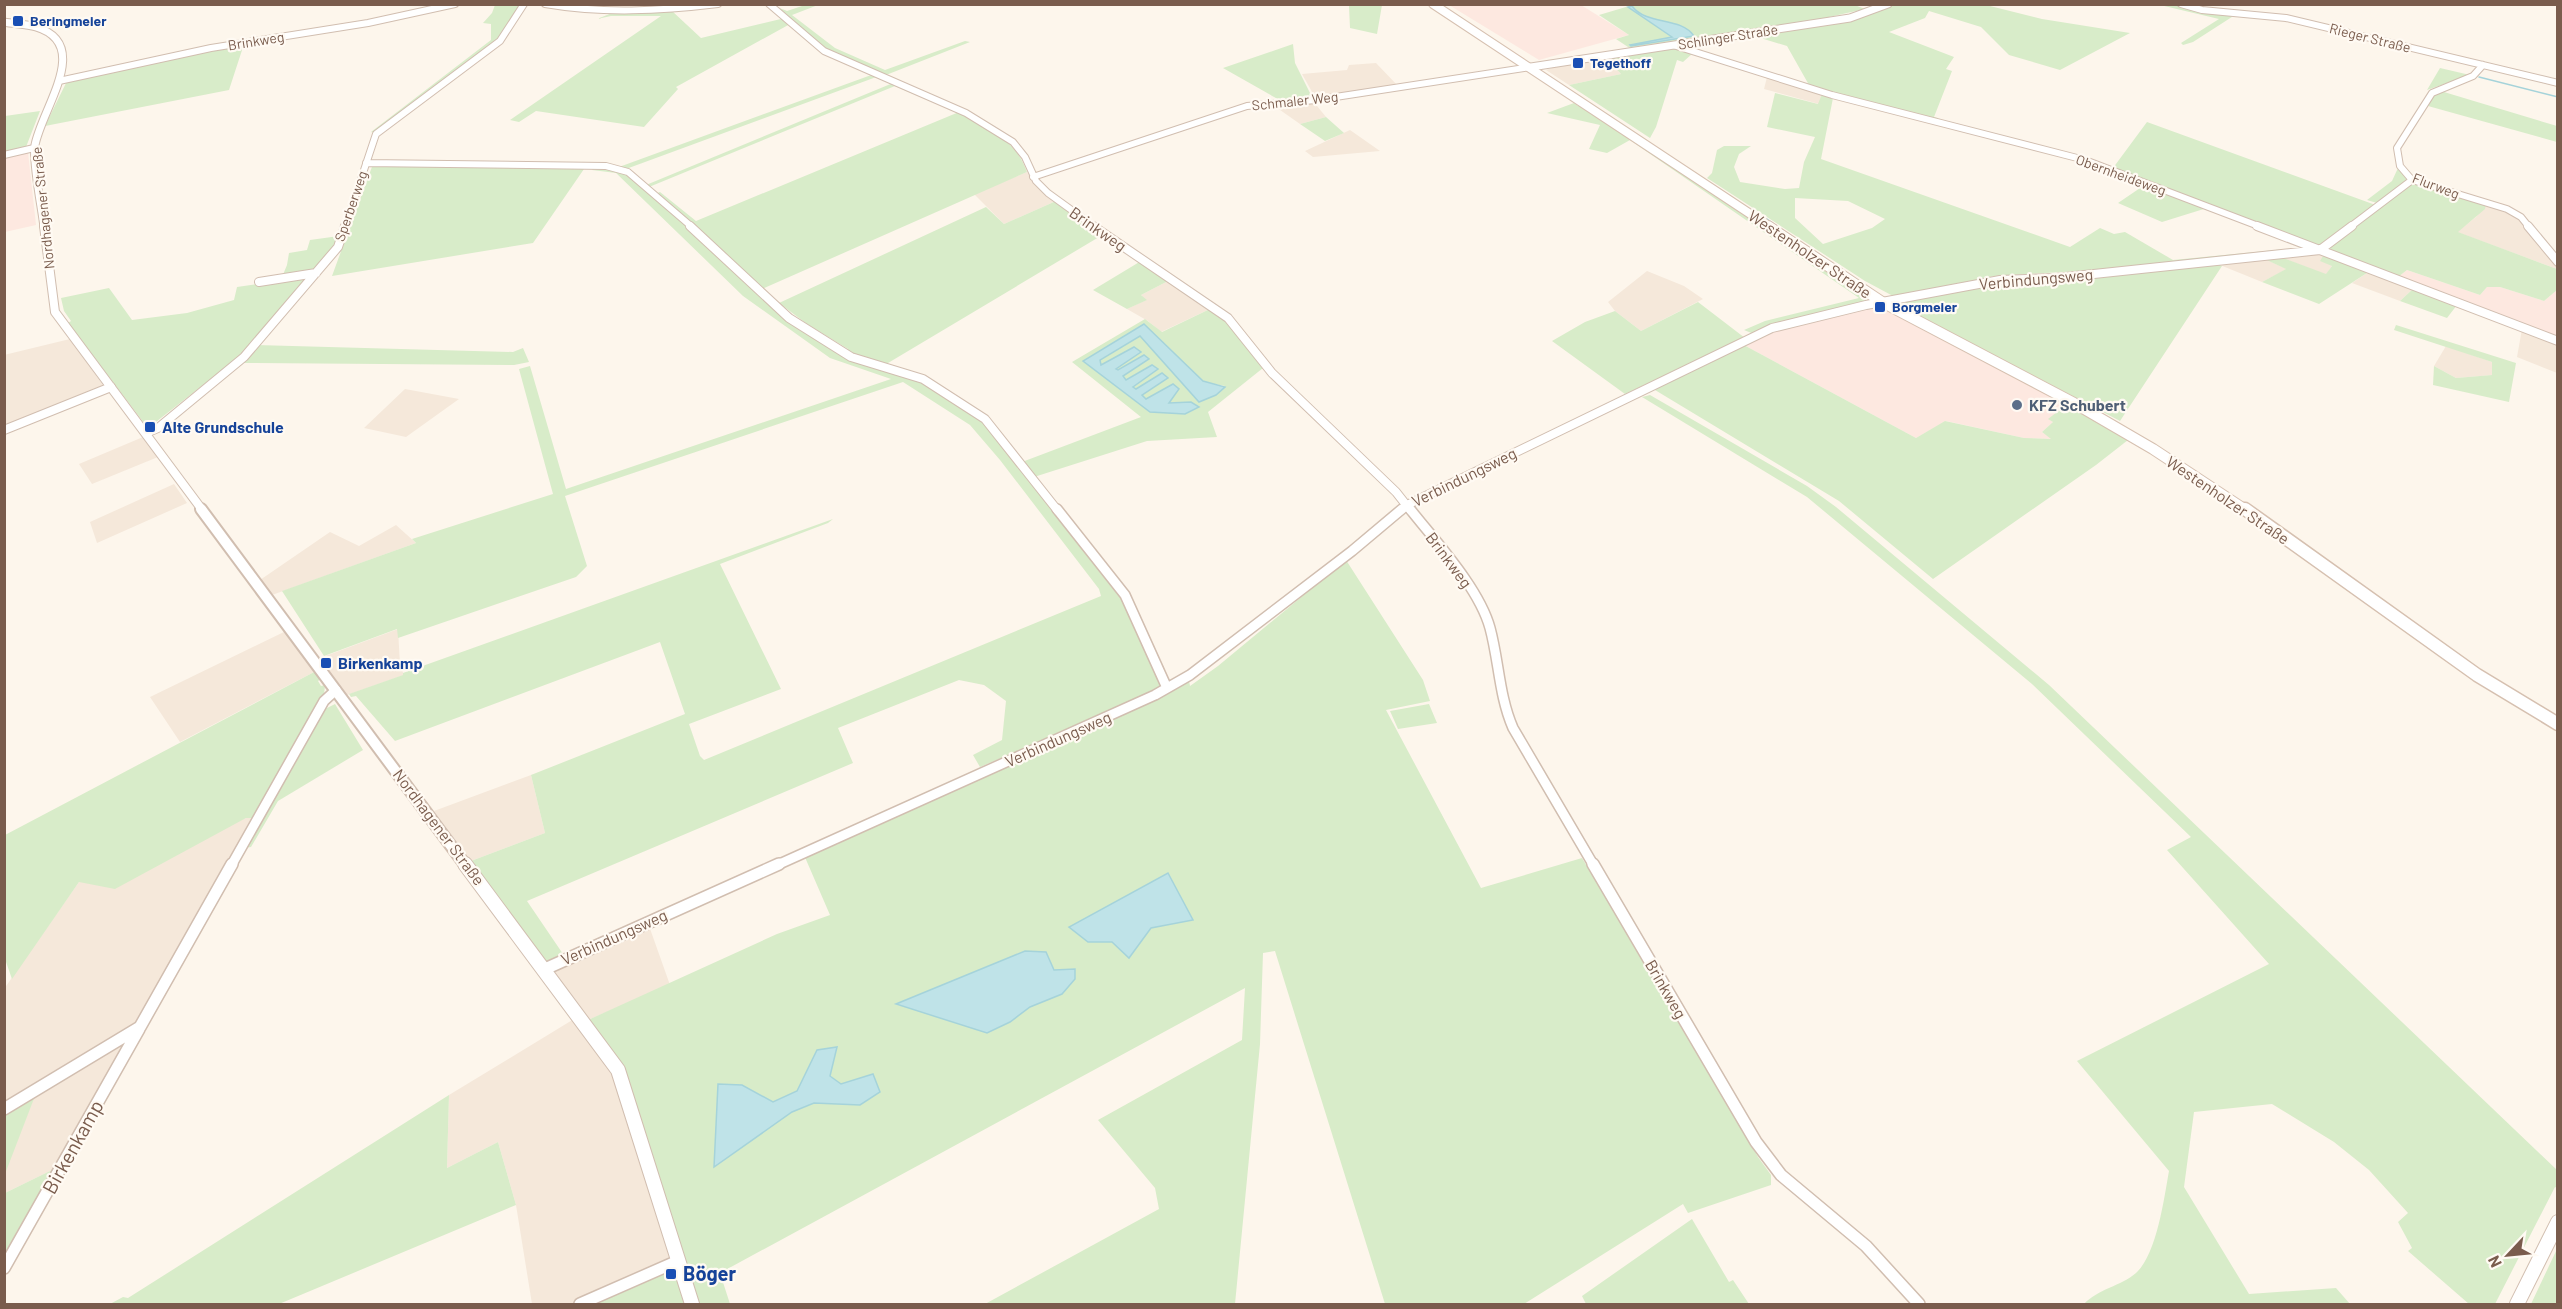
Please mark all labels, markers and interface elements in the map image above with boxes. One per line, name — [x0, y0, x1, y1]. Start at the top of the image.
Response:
place label: Beringmeier — [30, 12, 107, 29]
marker: Beringmeier — [11, 14, 25, 28]
street label: Rieger Straße — [2328, 19, 2413, 56]
street label: Schlinger Straße — [1677, 20, 1779, 53]
street label: Brinkweg — [227, 28, 285, 53]
place label: Tegethoff — [1590, 54, 1651, 71]
marker: Tegethoff — [1571, 56, 1585, 70]
street label: Schmaler Weg — [1251, 88, 1339, 113]
street label: Nordhagener Straße — [28, 146, 57, 270]
street label: Obernheideweg — [2074, 150, 2169, 199]
street label: Sperberweg — [330, 168, 371, 243]
street label: Flurweg — [2410, 169, 2462, 202]
street label: Brinkweg — [1066, 202, 1130, 255]
street label: Westenholzer Straße — [1745, 205, 1875, 302]
street label: Verbindungsweg — [1978, 264, 2094, 293]
place label: Borgmeier — [1892, 298, 1958, 315]
marker: Borgmeier — [1873, 300, 1887, 314]
place label: KFZ Schubert — [2029, 395, 2126, 414]
marker: KFZ Schubert — [2010, 398, 2024, 412]
place label: Alte Grundschule — [162, 417, 284, 436]
marker: Alte Grundschule — [143, 420, 157, 434]
street label: Verbindungsweg — [1408, 443, 1519, 510]
street label: Westenholzer Straße — [2163, 451, 2293, 548]
street label: Brinkweg — [1422, 528, 1477, 591]
place label: Birkenkamp — [338, 653, 422, 672]
marker: Birkenkamp — [319, 656, 333, 670]
street label: Verbindungsweg — [1002, 707, 1114, 770]
street label: Nordhagener Straße — [390, 765, 489, 889]
street label: Verbindungsweg — [558, 905, 670, 968]
street label: Brinkweg — [1642, 956, 1691, 1022]
street label: Birkenkamp — [37, 1095, 108, 1198]
north arrow — [2478, 1225, 2538, 1285]
text: N — [2483, 1253, 2505, 1271]
place label: Böger — [683, 1261, 736, 1285]
marker: Böger — [664, 1267, 678, 1281]

